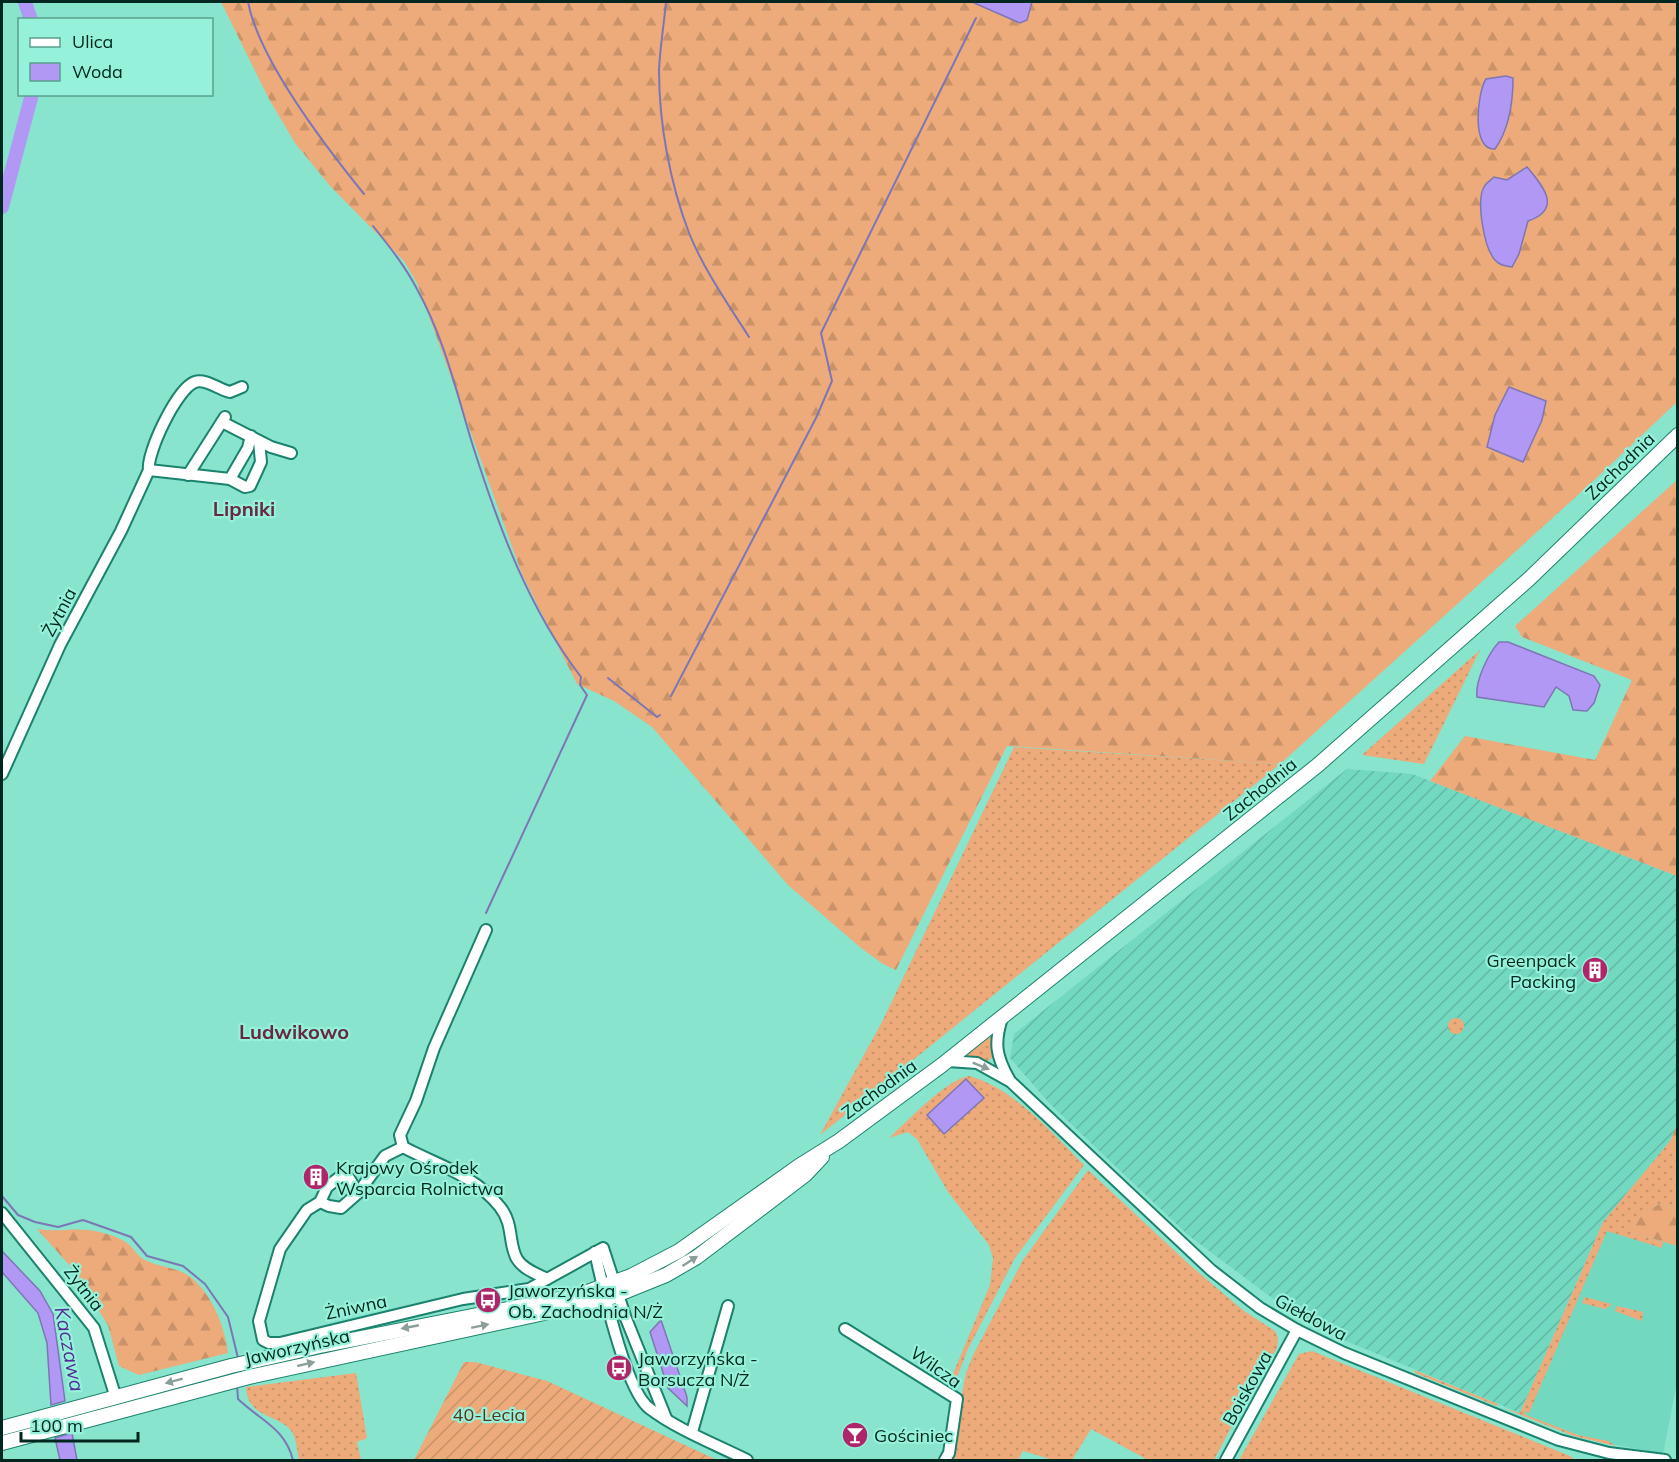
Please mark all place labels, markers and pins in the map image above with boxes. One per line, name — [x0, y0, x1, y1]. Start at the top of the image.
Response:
place label: Greenpack Packing — [1487, 949, 1577, 993]
building icon: Greenpack Packing — [1580, 955, 1610, 985]
place label: Krajowy Ośrodek Wsparcia Rolnictwa — [336, 1156, 504, 1200]
building icon: Krajowy Ośrodek Wsparcia Rolnictwa — [301, 1162, 331, 1192]
place label: Jaworzyńska - Ob. Zachodnia N/Ż — [508, 1279, 663, 1323]
bus stop icon: Jaworzyńska - Ob. Zachodnia N/Ż — [473, 1285, 503, 1315]
place label: Jaworzyńska - Borsucza N/Ż — [638, 1347, 758, 1391]
bus stop icon: Jaworzyńska - Borsucza N/Ż — [604, 1353, 634, 1383]
bar icon: Gościniec — [840, 1420, 870, 1450]
place label: Gościniec — [874, 1424, 953, 1447]

